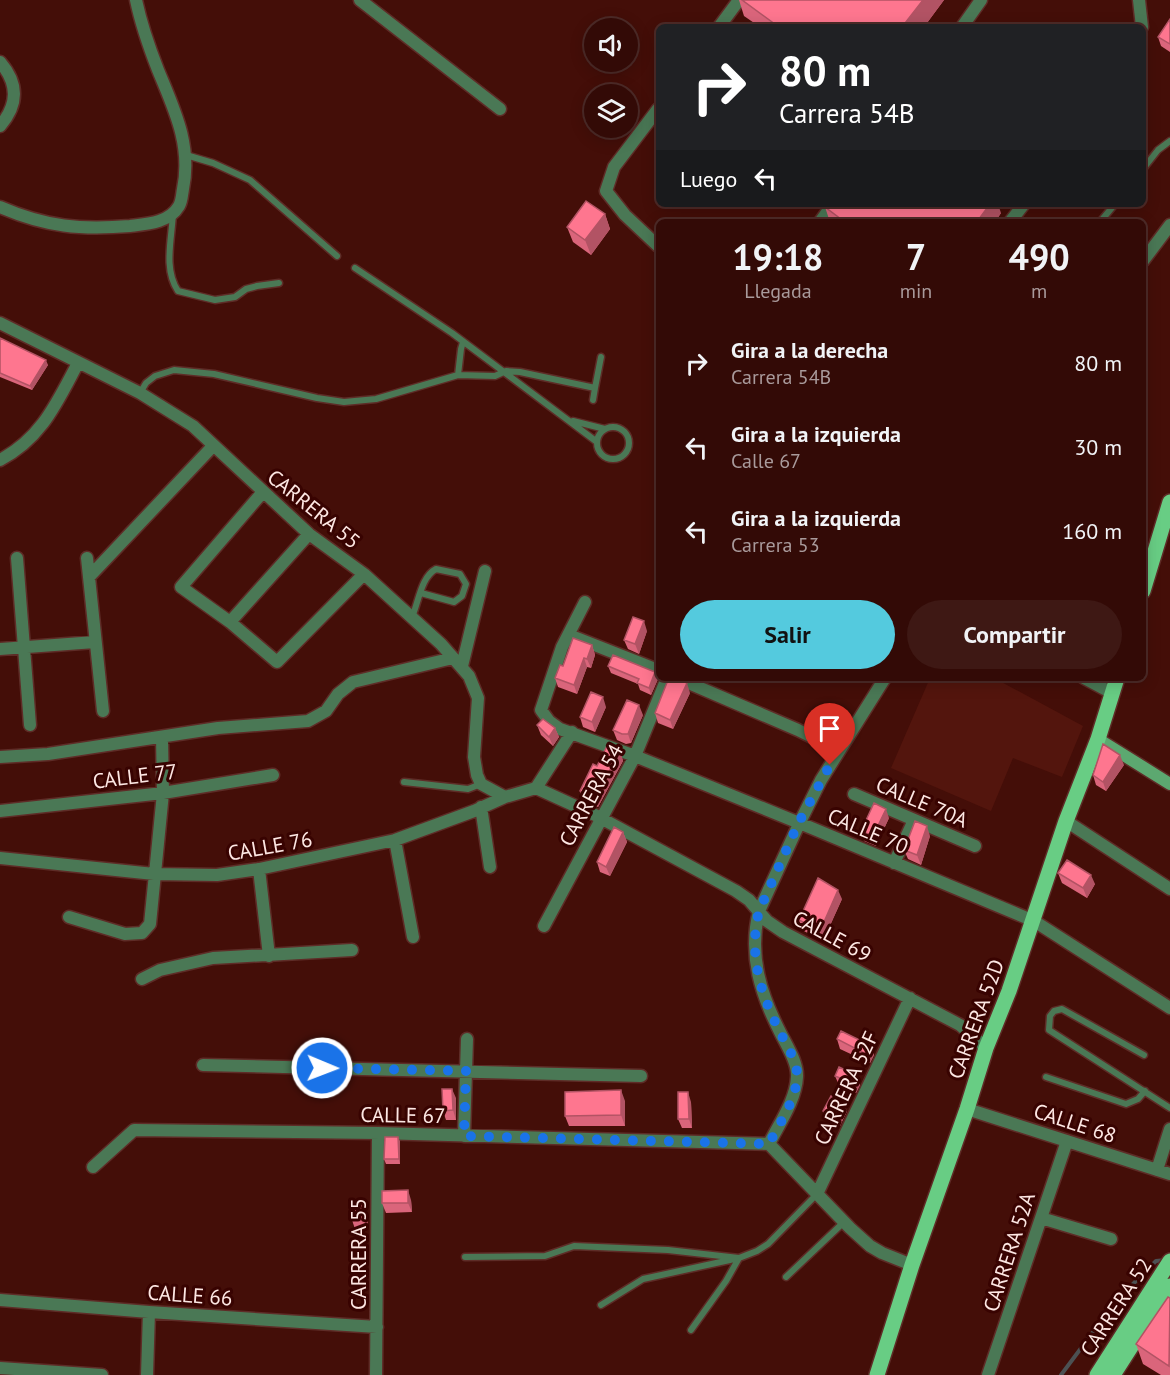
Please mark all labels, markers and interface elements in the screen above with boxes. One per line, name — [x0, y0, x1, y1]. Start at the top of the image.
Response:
map controls — [584, 18, 638, 138]
button: sound — [584, 18, 638, 72]
text: 80 m — [779, 43, 871, 98]
icon: right — [680, 48, 758, 126]
button: layers — [584, 84, 638, 138]
text: Carrera 54B — [779, 96, 914, 130]
icon: left — [749, 162, 782, 195]
text: Luego — [680, 165, 737, 193]
text: 19:18 — [732, 233, 824, 280]
text: 7 — [906, 233, 926, 280]
text: 490 — [1009, 233, 1070, 280]
text: Llegada — [744, 278, 812, 304]
text: min — [900, 278, 932, 304]
text: m — [1031, 278, 1047, 304]
text: Gira a la derecha — [731, 336, 888, 364]
icon: right — [680, 347, 713, 380]
text: 80 m — [1074, 349, 1122, 377]
text: Carrera 54B — [731, 364, 831, 390]
text: Gira a la izquierda — [731, 420, 901, 448]
icon: left — [680, 431, 713, 464]
text: 30 m — [1074, 433, 1122, 461]
text: Calle 67 — [731, 448, 801, 474]
street label: CARRERA 55 — [262, 463, 366, 555]
text: Gira a la izquierda — [731, 504, 901, 532]
icon: left — [680, 515, 713, 548]
text: 160 m — [1062, 517, 1122, 545]
text: Carrera 53 — [731, 532, 820, 558]
button: Salir — [680, 600, 895, 669]
button: Compartir — [907, 600, 1122, 669]
pin — [804, 703, 855, 765]
icon: arrive — [813, 712, 846, 745]
street label: CARRERA 54 — [553, 739, 629, 851]
street label: CALLE 77 — [91, 757, 179, 795]
street label: CALLE 70A — [872, 771, 973, 834]
street label: CALLE 70 — [824, 802, 912, 860]
street label: CALLE 76 — [226, 825, 314, 867]
street label: CALLE 69 — [788, 904, 876, 968]
street label: CARRERA 52D — [942, 955, 1010, 1083]
street label: CARRERA 52F — [808, 1027, 884, 1149]
position arrow — [290, 1036, 354, 1100]
street label: CALLE 68 — [1030, 1097, 1120, 1149]
street label: CALLE 67 — [360, 1101, 446, 1129]
street label: CARRERA 52A — [977, 1188, 1041, 1315]
street label: CARRERA 55 — [345, 1198, 372, 1310]
street label: CARRERA 52 — [1074, 1253, 1158, 1361]
street label: CALLE 66 — [147, 1279, 233, 1311]

